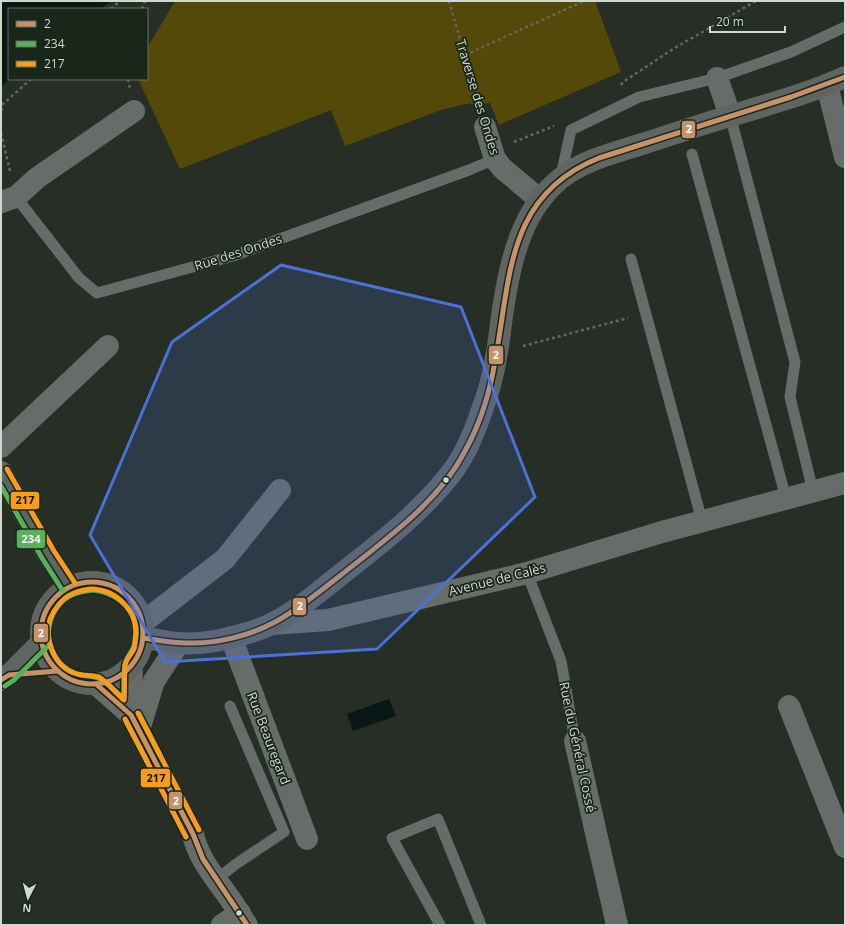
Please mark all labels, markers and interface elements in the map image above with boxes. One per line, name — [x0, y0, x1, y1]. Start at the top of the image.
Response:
legend — [8, 8, 148, 80]
scale bar — [710, 8, 785, 34]
text: 20 m — [716, 13, 744, 30]
text: 2 — [44, 15, 51, 32]
text: 234 — [44, 35, 65, 52]
street label: Traverse des Ondes — [452, 37, 504, 157]
text: 217 — [44, 55, 65, 72]
line badge: 2 — [681, 120, 696, 139]
text: 2 — [686, 121, 692, 136]
street label: Rue des Ondes — [192, 229, 284, 275]
line badge: 2 — [488, 345, 504, 365]
text: 2 — [493, 347, 499, 362]
unlabelled marker — [441, 475, 451, 485]
line badge: 217 — [10, 491, 40, 510]
text: 217 — [16, 492, 34, 507]
line badge: 234 — [16, 529, 46, 549]
text: 234 — [22, 531, 41, 546]
street label: Avenue de Calès — [447, 558, 547, 600]
line badge: 2 — [292, 597, 307, 616]
text: 2 — [297, 598, 303, 613]
line badge: 2 — [33, 623, 49, 643]
text: 2 — [38, 625, 44, 640]
street label: Rue du Général Cossé — [555, 680, 601, 814]
street label: Rue Beauregard — [243, 689, 295, 787]
line badge: 217 — [140, 768, 171, 788]
text: 217 — [147, 770, 165, 785]
line badge: 2 — [168, 791, 183, 810]
text: 2 — [173, 793, 179, 808]
north arrow — [8, 878, 48, 918]
text: N — [22, 901, 32, 916]
unlabelled marker — [234, 908, 244, 918]

